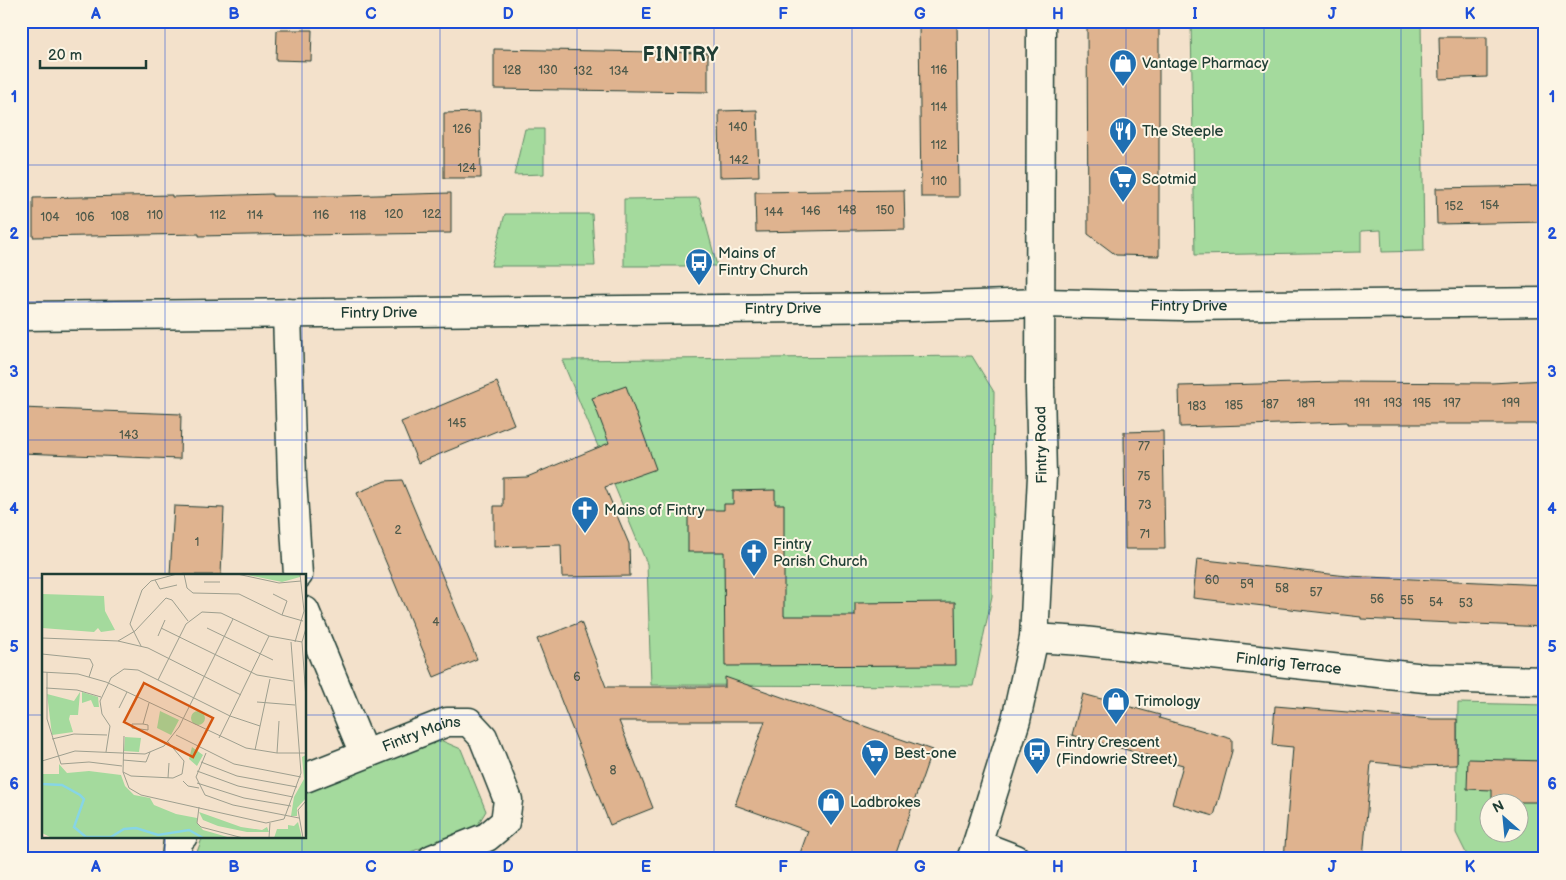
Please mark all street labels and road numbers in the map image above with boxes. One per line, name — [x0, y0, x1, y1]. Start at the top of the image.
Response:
street label: Fintry Drive — [1150, 296, 1228, 316]
street label: Fintry Drive — [744, 299, 822, 319]
street label: Fintry Drive — [340, 303, 418, 323]
street label: Fintry Road — [1031, 406, 1052, 484]
street label: Finlarig Terrace — [1235, 649, 1343, 679]
street label: Fintry Mains — [380, 713, 461, 757]

